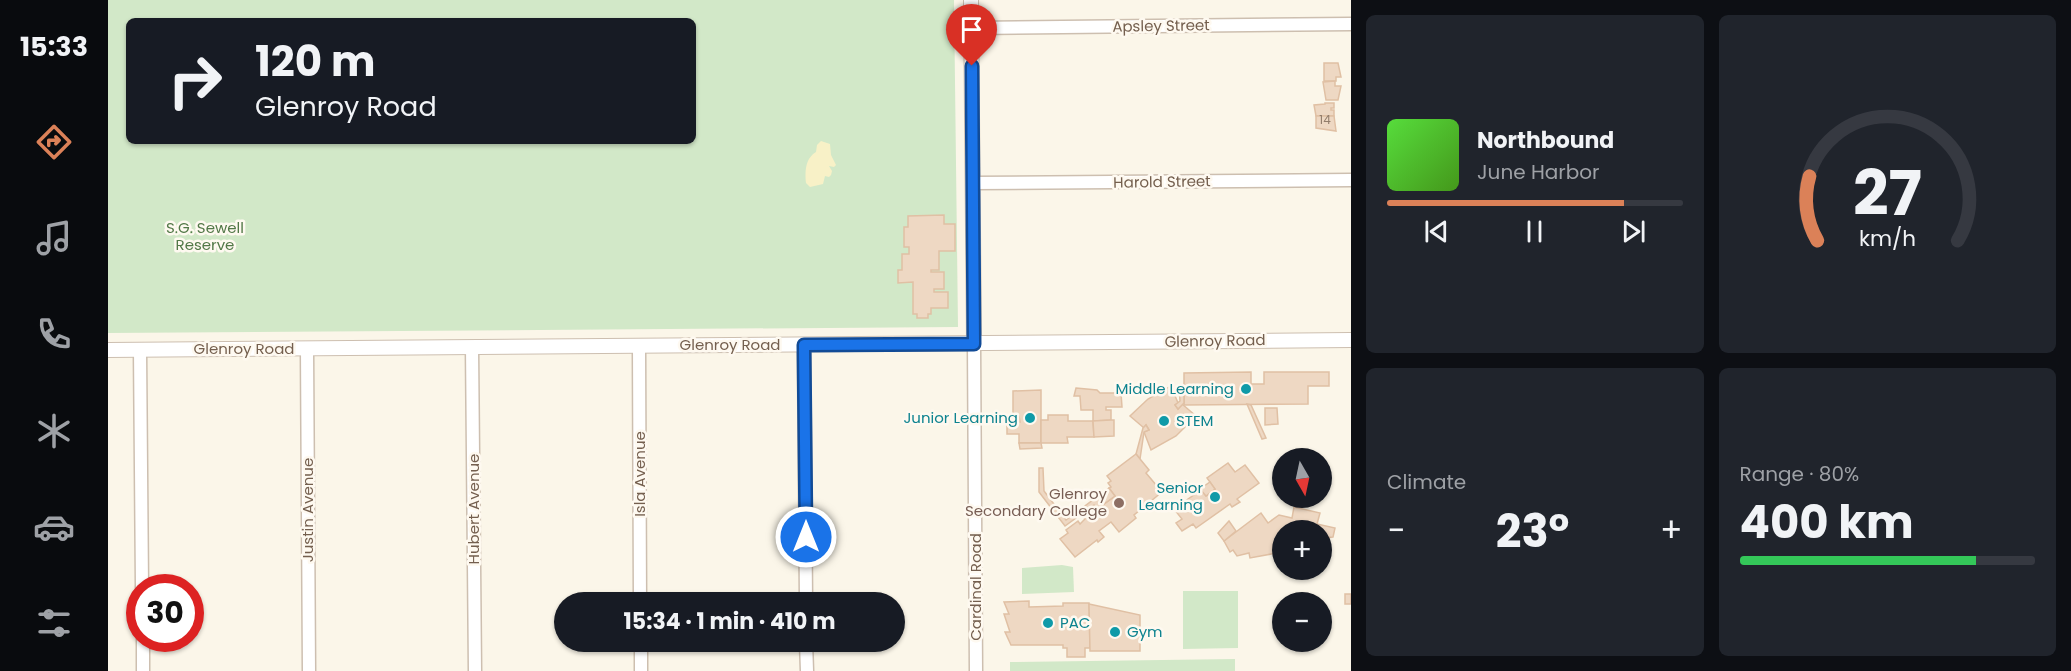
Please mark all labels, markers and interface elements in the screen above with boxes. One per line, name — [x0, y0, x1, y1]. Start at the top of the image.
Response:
pin — [946, 4, 997, 66]
icon: arrive — [955, 13, 988, 46]
street label: Apsley Street — [1112, 14, 1210, 37]
text: 15:33 — [20, 28, 88, 65]
text: 120 m — [255, 32, 376, 91]
icon: right — [156, 42, 234, 120]
text: Glenroy Road — [255, 88, 437, 125]
house number: 14 — [1319, 111, 1331, 128]
icon: directions — [33, 121, 75, 163]
text: Northbound — [1477, 125, 1614, 156]
text: 27 — [1853, 149, 1922, 237]
text: June Harbor — [1477, 158, 1600, 186]
street label: Harold Street — [1113, 170, 1211, 193]
icon: previous — [1420, 215, 1453, 248]
icon: pause — [1518, 215, 1551, 248]
icon: next — [1617, 215, 1650, 248]
icon: music — [33, 217, 75, 259]
park label: S.G. Sewell Reserve — [166, 217, 244, 255]
text: km/h — [1859, 223, 1916, 254]
icon: phone — [33, 313, 75, 355]
street label: Glenroy Road — [1164, 329, 1266, 352]
street label: Glenroy Road — [680, 334, 780, 355]
street label: Glenroy Road — [194, 338, 294, 359]
place label: Middle Learning — [1116, 378, 1234, 399]
marker: Middle Learning — [1239, 382, 1253, 396]
place label: Junior Learning — [903, 407, 1018, 428]
icon: climate — [33, 410, 75, 452]
place label: STEM — [1176, 410, 1214, 431]
marker: Junior Learning — [1023, 411, 1037, 425]
marker: STEM — [1157, 414, 1171, 428]
street label: Isla Avenue — [629, 431, 650, 517]
north arrow — [1272, 448, 1332, 508]
map controls — [1272, 448, 1332, 652]
street label: Hubert Avenue — [463, 454, 484, 564]
street label: Justin Avenue — [297, 458, 318, 562]
text: Range · 80% — [1740, 460, 1859, 488]
text: Climate — [1387, 468, 1466, 496]
place label: Senior Learning — [1138, 477, 1203, 515]
place label: Glenroy Secondary College — [965, 483, 1108, 521]
marker: Senior Learning — [1208, 490, 1222, 504]
text: 400 km — [1740, 491, 1914, 554]
marker: Glenroy Secondary College — [1112, 496, 1126, 510]
text: 23° — [1496, 500, 1569, 563]
position arrow — [774, 505, 838, 569]
icon: car — [33, 506, 75, 548]
text: − — [1387, 507, 1405, 554]
text: + — [1660, 507, 1683, 554]
button: + — [1272, 520, 1332, 580]
street label: Cardinal Road — [965, 533, 986, 641]
speed limit sign: 30 — [126, 574, 204, 652]
button: − — [1272, 592, 1332, 652]
icon: filters — [33, 602, 75, 644]
text: 15:34 · 1 min · 410 m — [624, 606, 835, 637]
place label: PAC — [1060, 612, 1090, 633]
marker: PAC — [1041, 616, 1055, 630]
place label: Gym — [1127, 621, 1163, 642]
marker: Gym — [1108, 625, 1122, 639]

